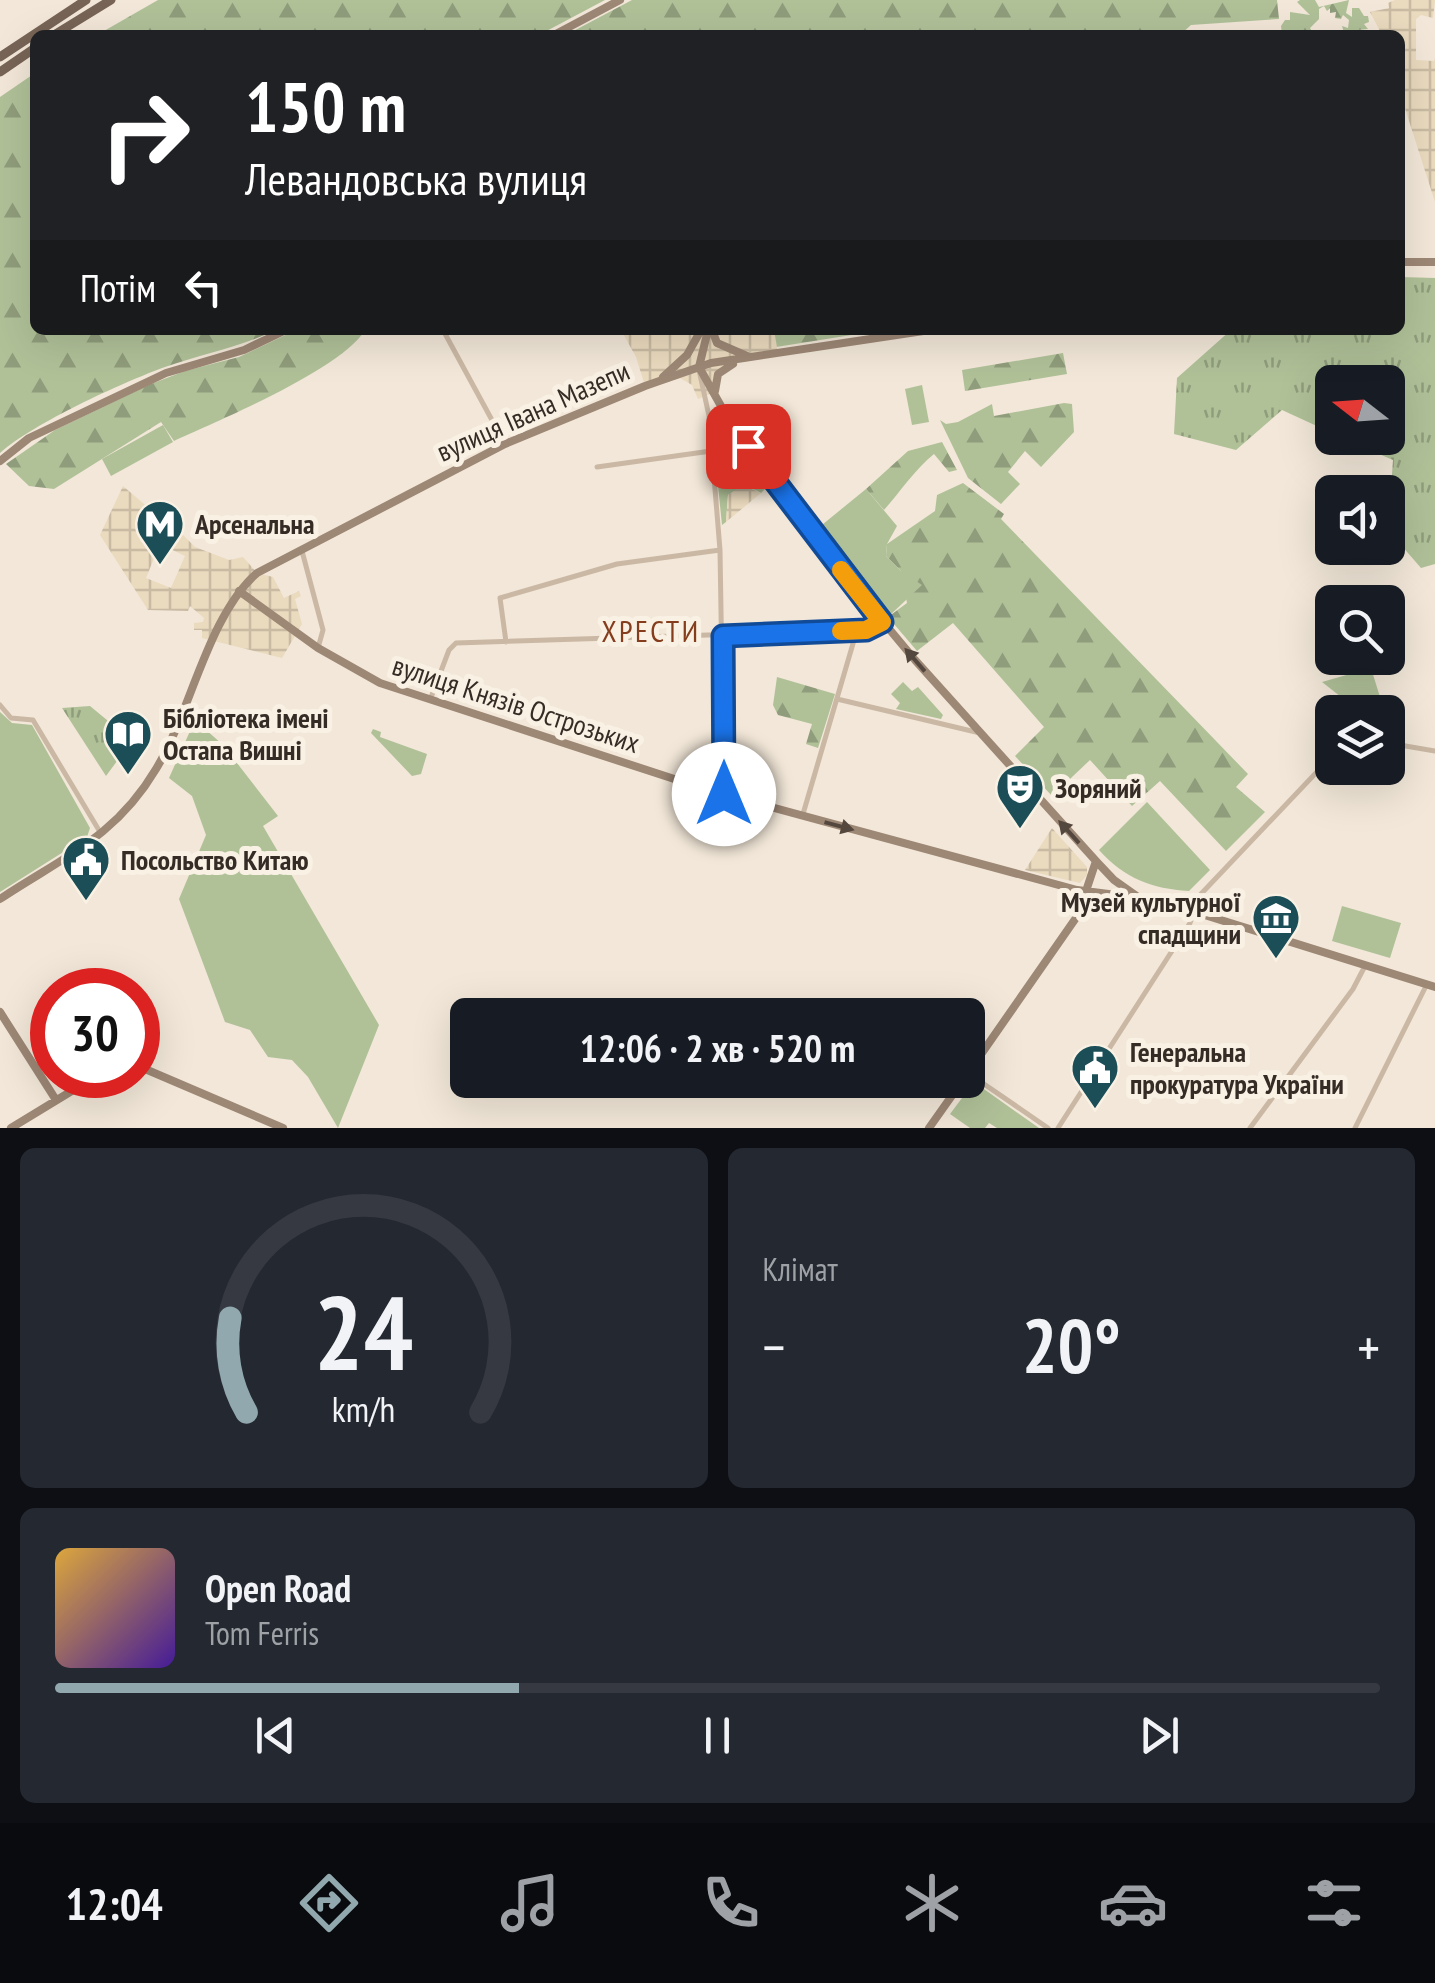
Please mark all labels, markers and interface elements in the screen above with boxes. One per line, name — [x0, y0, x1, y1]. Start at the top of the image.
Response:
text: 150 m — [245, 61, 406, 151]
icon: right — [80, 70, 210, 200]
text: Левандовська вулиця — [245, 149, 587, 207]
icon: left — [176, 260, 231, 315]
text: Потім — [80, 263, 156, 312]
street label: вулиця Івана Мазепи — [431, 351, 635, 470]
north arrow — [1315, 365, 1405, 455]
map controls — [1315, 365, 1405, 785]
pin — [706, 404, 791, 489]
icon: arrive — [721, 419, 776, 474]
button: sound — [1315, 475, 1405, 565]
metro station icon: Арсенальна — [134, 498, 186, 566]
place label: Арсенальна — [194, 505, 315, 542]
button: search — [1315, 585, 1405, 675]
district label: ХРЕСТИ — [601, 611, 701, 650]
street label: вулиця Князів Острозьких — [388, 646, 644, 761]
one-way arrow — [905, 648, 927, 673]
button: layers — [1315, 695, 1405, 785]
place label: Бібліотека імені Остапа Вишні — [163, 699, 329, 768]
library icon: Бібліотека імені Остапа Вишні — [102, 708, 154, 776]
position arrow — [672, 742, 776, 846]
theatre icon: Зоряний — [994, 762, 1046, 830]
place label: Зоряний — [1055, 769, 1142, 806]
one-way arrow — [824, 819, 855, 834]
one-way arrow — [1058, 820, 1081, 844]
public building icon: Посольство Китаю — [60, 834, 112, 902]
place label: Посольство Китаю — [121, 841, 309, 878]
place label: Музей культурної спадщини — [1061, 883, 1241, 952]
museum icon: Музей культурної спадщини — [1250, 892, 1302, 960]
speed limit sign: 30 — [30, 968, 160, 1098]
text: 12:06 · 2 хв · 520 m — [580, 1023, 855, 1072]
place label: Генеральна прокуратура України — [1130, 1033, 1344, 1102]
public building icon: Генеральна прокуратура України — [1069, 1042, 1121, 1110]
text: Клімат — [763, 1248, 838, 1290]
text: 24 — [314, 1264, 413, 1399]
text: 20° — [1022, 1297, 1121, 1394]
text: − — [763, 1311, 785, 1382]
text: + — [1357, 1311, 1380, 1382]
text: km/h — [332, 1386, 395, 1432]
text: Open Road — [205, 1563, 351, 1612]
text: Tom Ferris — [205, 1612, 319, 1654]
icon: previous — [248, 1708, 303, 1763]
icon: pause — [690, 1708, 745, 1763]
icon: next — [1132, 1708, 1187, 1763]
icon: directions — [294, 1868, 364, 1938]
icon: music — [495, 1868, 565, 1938]
icon: phone — [696, 1868, 766, 1938]
icon: climate — [897, 1868, 967, 1938]
icon: car — [1098, 1868, 1168, 1938]
icon: filters — [1299, 1868, 1369, 1938]
text: 12:04 — [66, 1874, 163, 1932]

